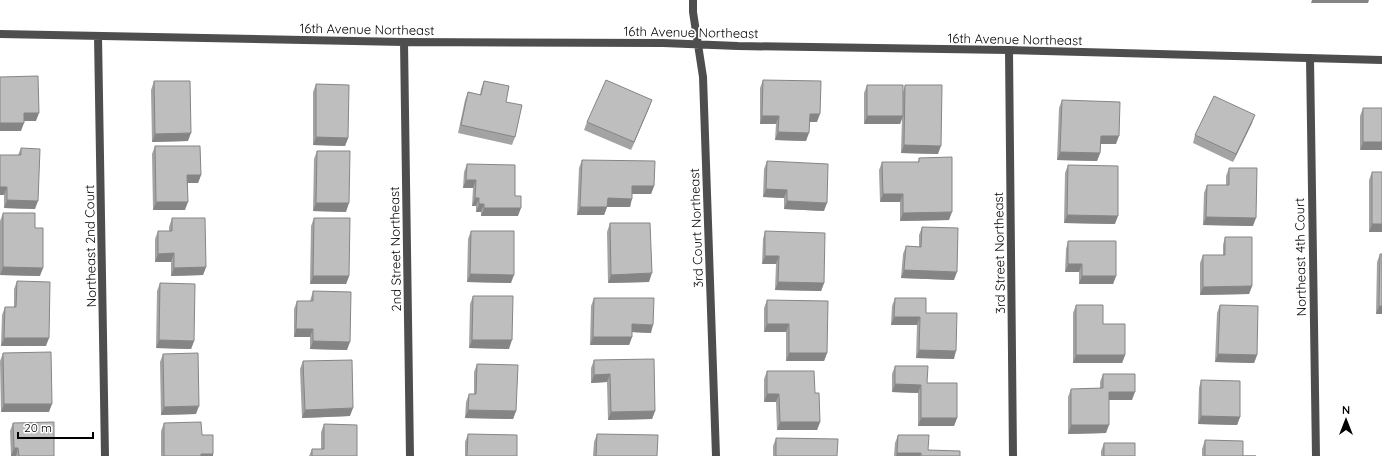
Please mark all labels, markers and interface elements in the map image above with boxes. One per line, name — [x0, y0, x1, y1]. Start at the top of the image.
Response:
street label: 16th Avenue Northeast — [299, 20, 435, 38]
street label: 16th Avenue Northeast — [623, 23, 759, 41]
street label: 16th Avenue Northeast — [947, 30, 1083, 48]
street label: 3rd Court Northeast — [686, 168, 706, 288]
street label: Northeast 2nd Court — [81, 185, 99, 307]
street label: 2nd Street Northeast — [386, 186, 404, 312]
street label: 3rd Street Northeast — [990, 192, 1008, 314]
street label: Northeast 4th Court — [1291, 197, 1309, 317]
north arrow — [1326, 400, 1366, 440]
text: N — [1342, 403, 1350, 417]
scale bar — [18, 414, 93, 440]
text: 20 m — [24, 420, 52, 435]

